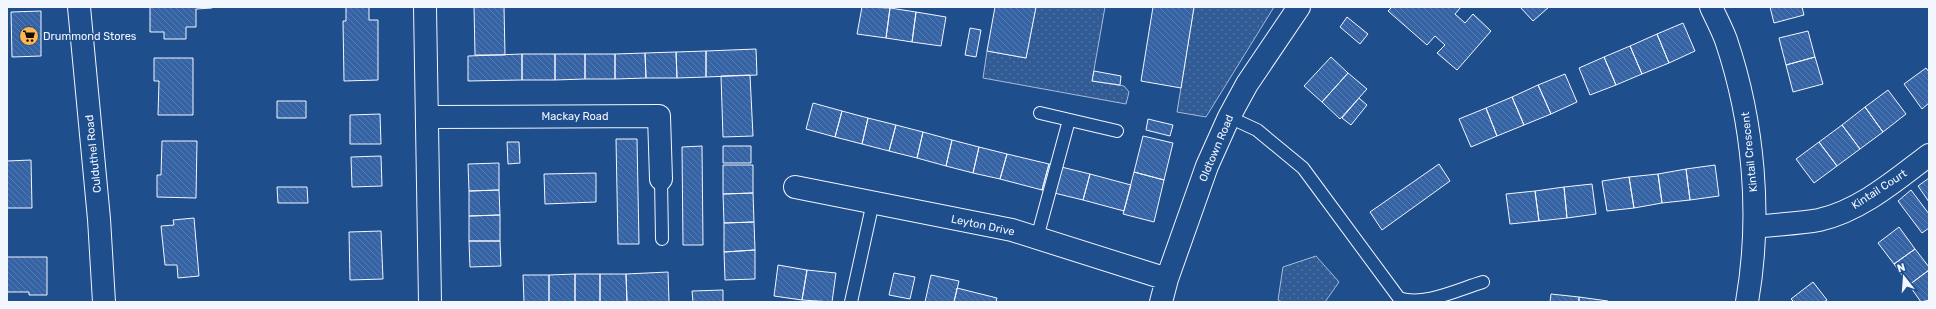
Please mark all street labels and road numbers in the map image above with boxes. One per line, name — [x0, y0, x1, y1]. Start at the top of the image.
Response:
street label: Mackay Road — [542, 110, 608, 123]
street label: Kintail Crescent — [1739, 111, 1760, 193]
street label: Oldtown Road — [1197, 113, 1236, 184]
street label: Culduthel Road — [83, 114, 104, 194]
street label: Kintail Court — [1849, 166, 1910, 212]
street label: Leyton Drive — [950, 212, 1016, 239]

